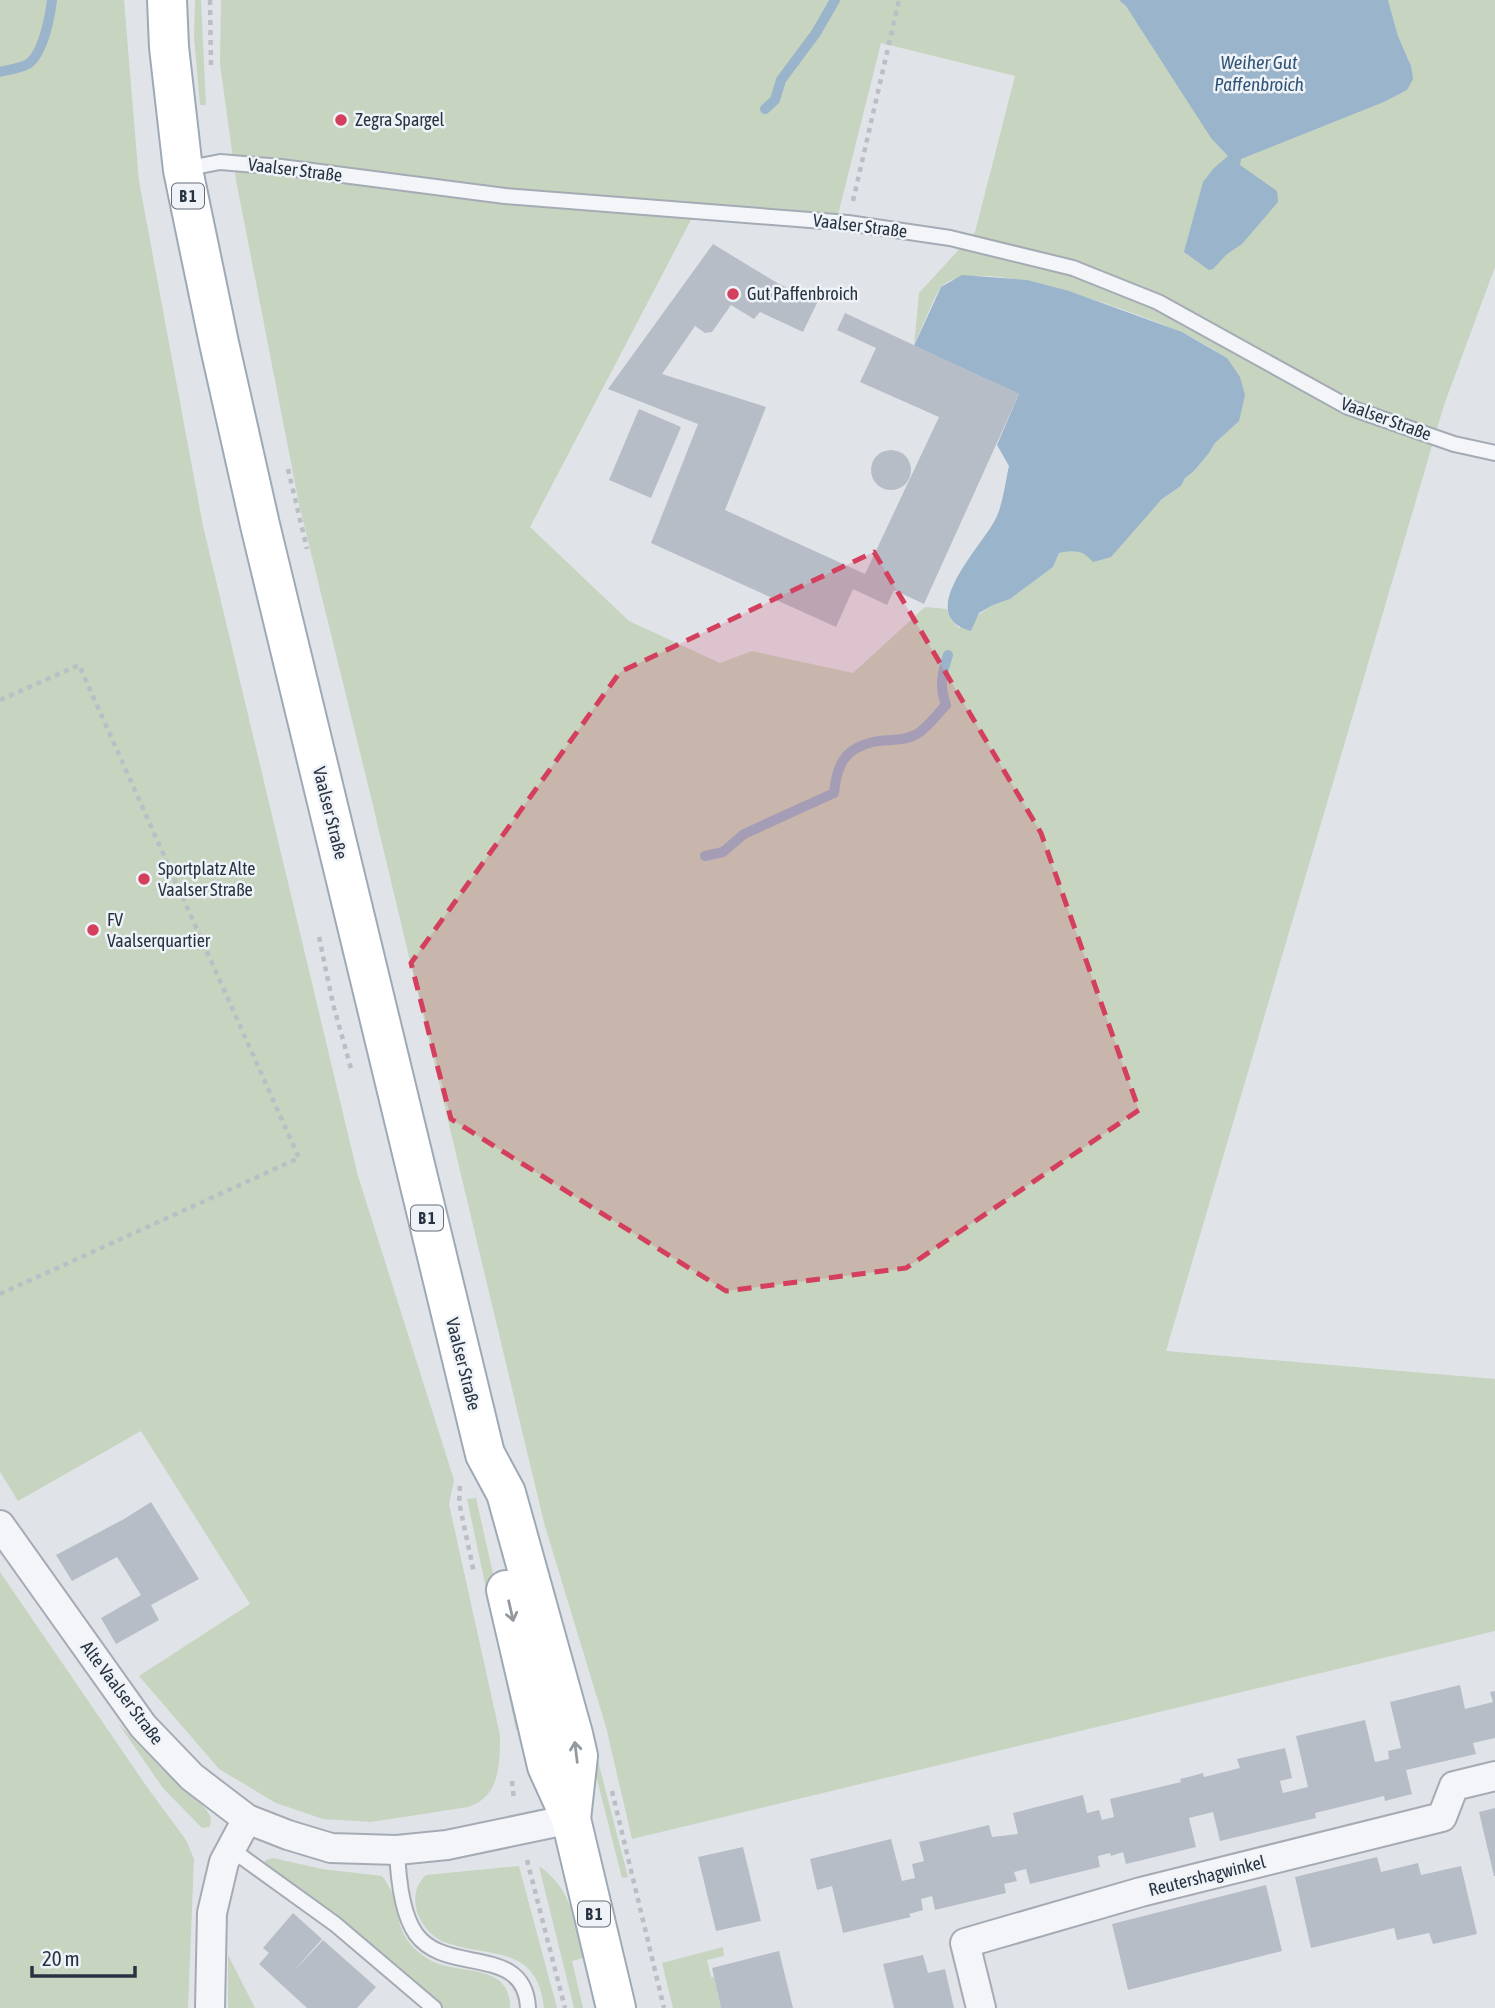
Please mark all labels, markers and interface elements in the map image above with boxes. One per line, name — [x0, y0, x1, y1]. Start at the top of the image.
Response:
water label: Weiher Gut Paffenbroich — [1214, 51, 1304, 95]
place label: Zegra Spargel — [355, 109, 445, 130]
marker: Zegra Spargel — [333, 112, 349, 128]
street label: Vaalser Straße — [247, 153, 343, 186]
road number: B 1 — [172, 184, 204, 208]
street label: Vaalser Straße — [812, 209, 908, 242]
place label: Gut Paffenbroich — [747, 283, 858, 304]
marker: Gut Paffenbroich — [725, 286, 741, 302]
street label: Vaalser Straße — [1338, 392, 1434, 445]
street label: Vaalser Straße — [309, 764, 352, 861]
place label: Sportplatz Alte Vaalser Straße — [158, 858, 255, 900]
marker: Sportplatz Alte Vaalser Straße — [136, 871, 152, 887]
place label: FV Vaalserquartier — [107, 909, 211, 951]
marker: FV Vaalserquartier — [85, 922, 101, 938]
road number: B 1 — [411, 1206, 443, 1230]
street label: Vaalser Straße — [442, 1315, 485, 1412]
one-way arrow — [505, 1599, 518, 1622]
street label: Alte Vaalser Straße — [77, 1637, 168, 1749]
one-way arrow — [569, 1741, 582, 1764]
street label: Reutershagwinkel — [1146, 1851, 1268, 1900]
road number: B 1 — [578, 1902, 610, 1926]
scale bar — [32, 1934, 135, 1978]
text: 20 m — [42, 1946, 80, 1970]

